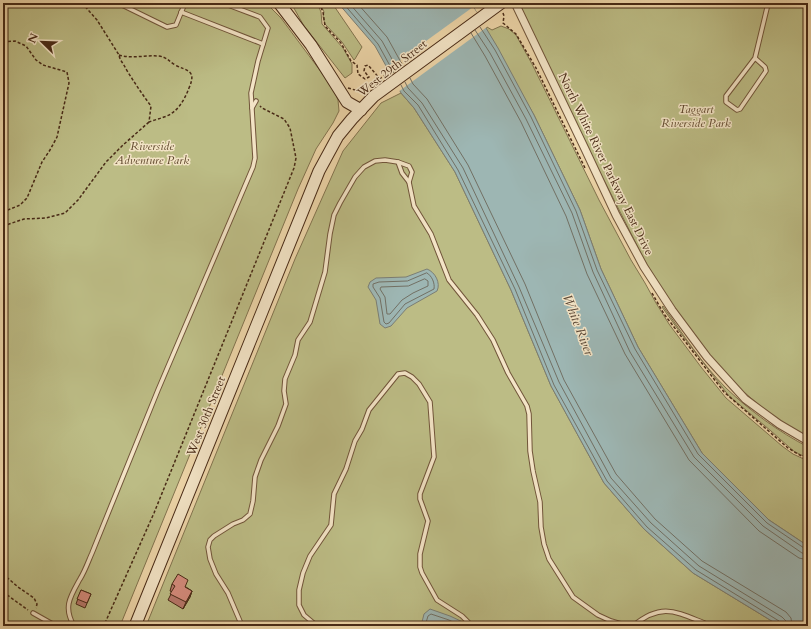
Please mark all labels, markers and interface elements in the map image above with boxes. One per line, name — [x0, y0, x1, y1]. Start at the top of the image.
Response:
north arrow — [22, 22, 62, 62]
text: N — [24, 31, 42, 46]
street label: West 29th Street — [353, 36, 430, 101]
street label: North White River Parkway East Drive — [555, 70, 657, 258]
park label: Taggart Riverside Park — [661, 101, 731, 131]
park label: Riverside Adventure Park — [114, 138, 189, 168]
water label: White River — [558, 292, 598, 359]
street label: West 30th Street — [182, 374, 229, 459]

